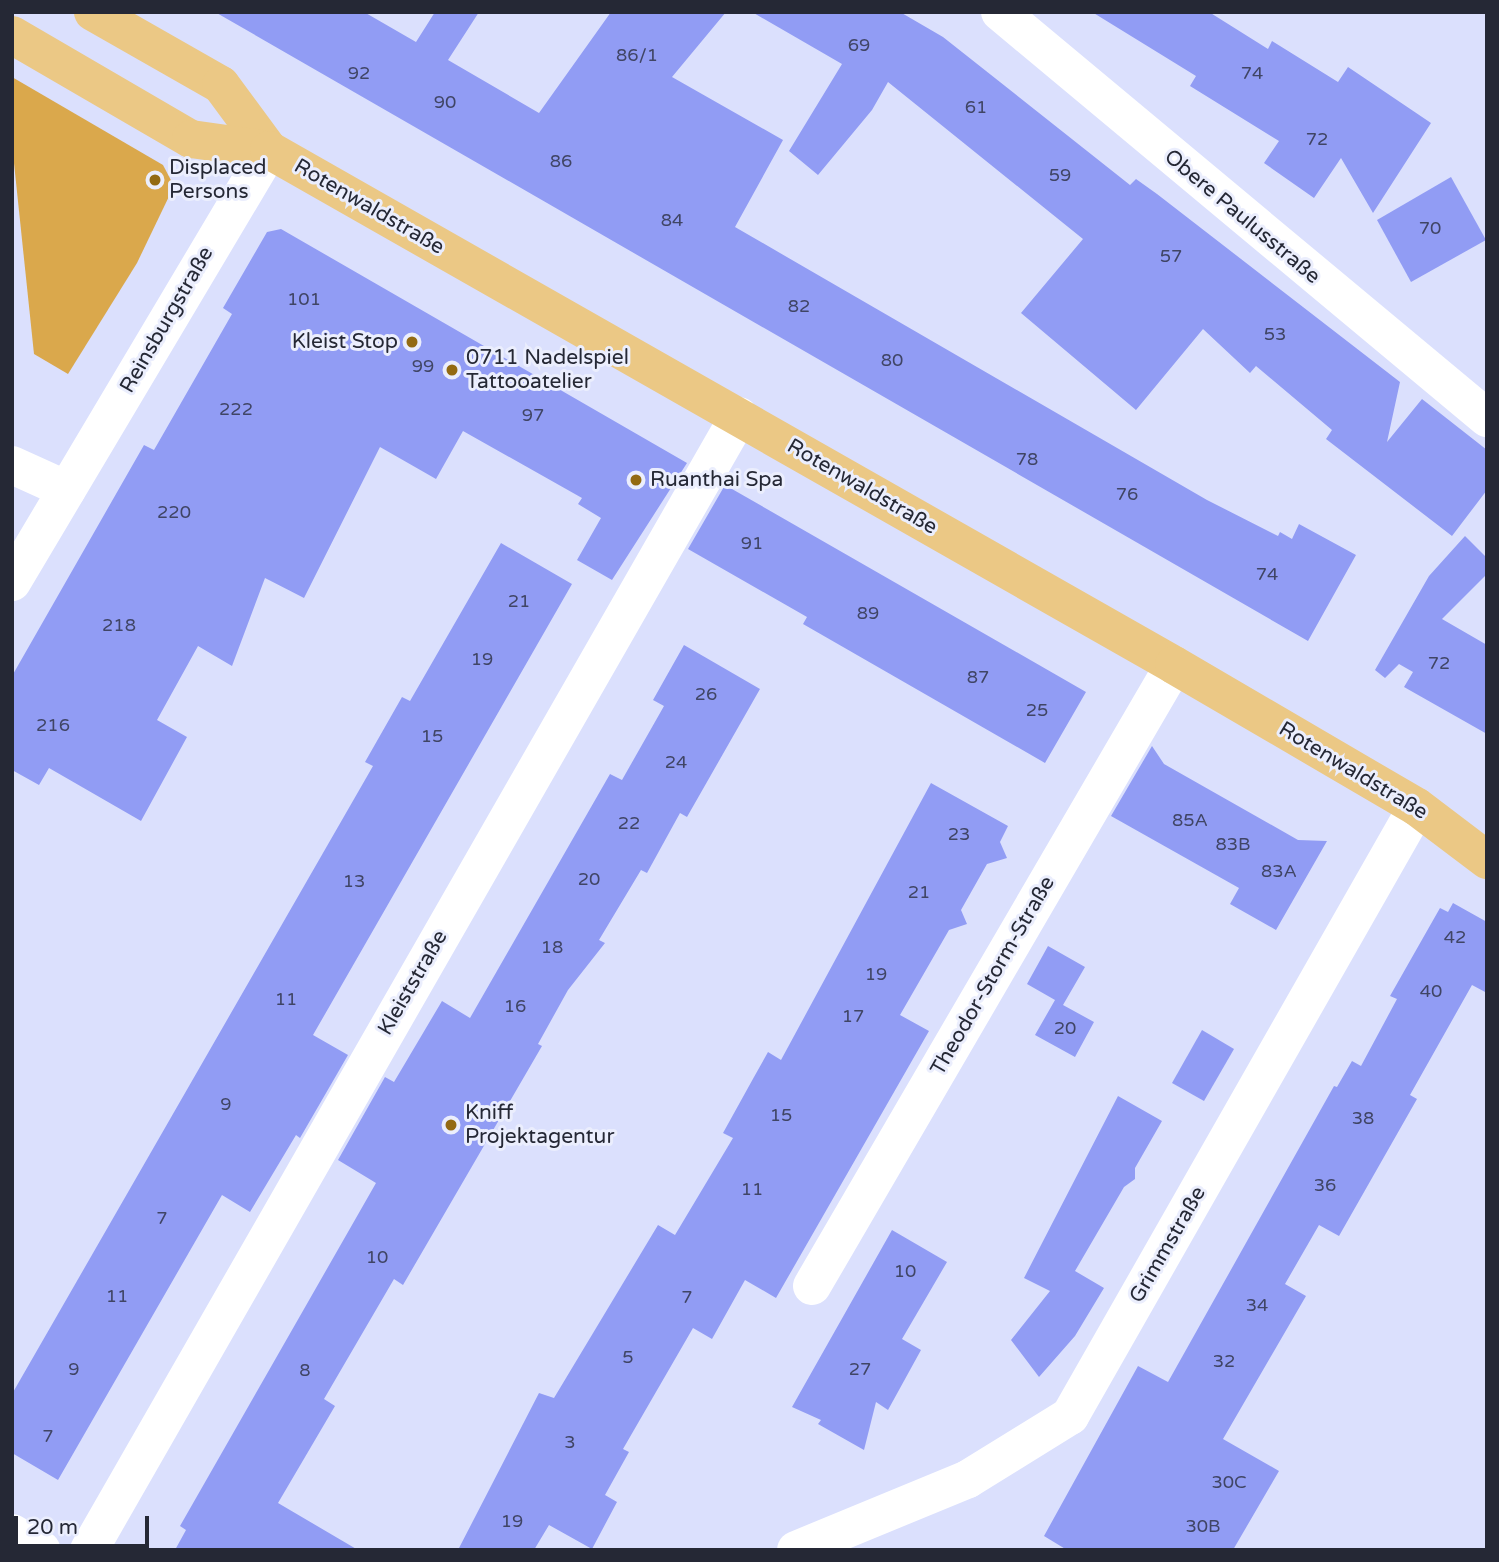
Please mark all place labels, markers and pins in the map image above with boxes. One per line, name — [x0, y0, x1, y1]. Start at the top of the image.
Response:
place label: Displaced Persons — [169, 155, 266, 205]
marker: Displaced Persons — [147, 172, 163, 188]
place label: Kleist Stop — [292, 329, 398, 355]
marker: Kleist Stop — [404, 334, 420, 350]
place label: 0711 Nadelspiel Tattooatelier — [466, 345, 629, 395]
marker: 0711 Nadelspiel Tattooatelier — [444, 362, 460, 378]
place label: Ruanthai Spa — [650, 467, 783, 493]
marker: Ruanthai Spa — [628, 472, 644, 488]
place label: Kniff Projektagentur — [465, 1100, 614, 1150]
marker: Kniff Projektagentur — [443, 1117, 459, 1133]

